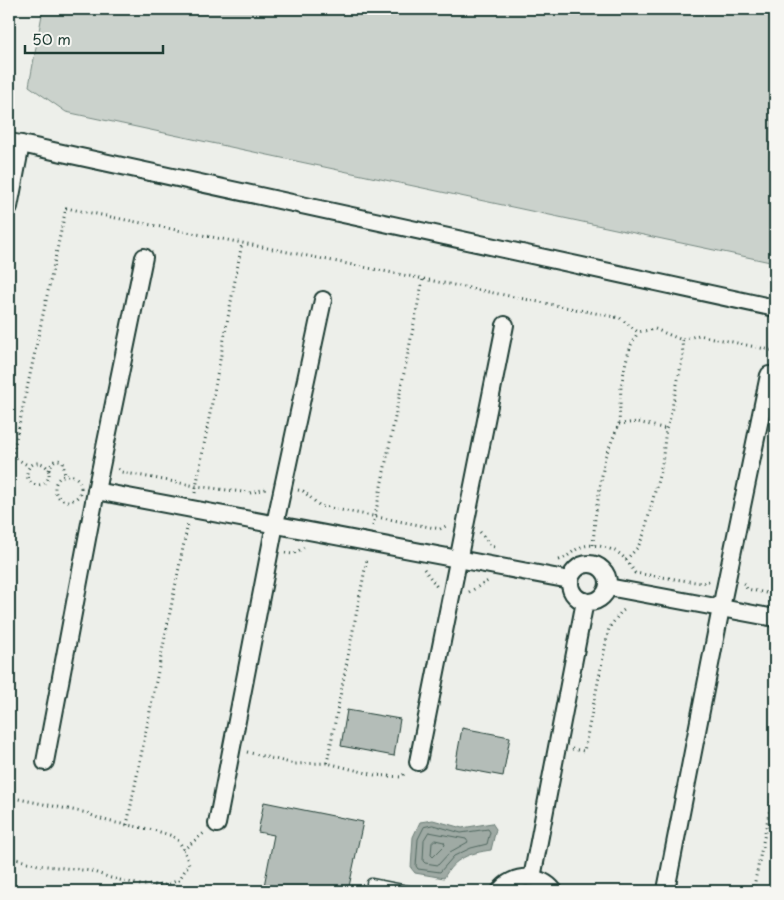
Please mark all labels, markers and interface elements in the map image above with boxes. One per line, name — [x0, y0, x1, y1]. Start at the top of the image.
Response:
scale bar — [25, 22, 162, 54]
text: 50 m — [32, 27, 71, 50]

